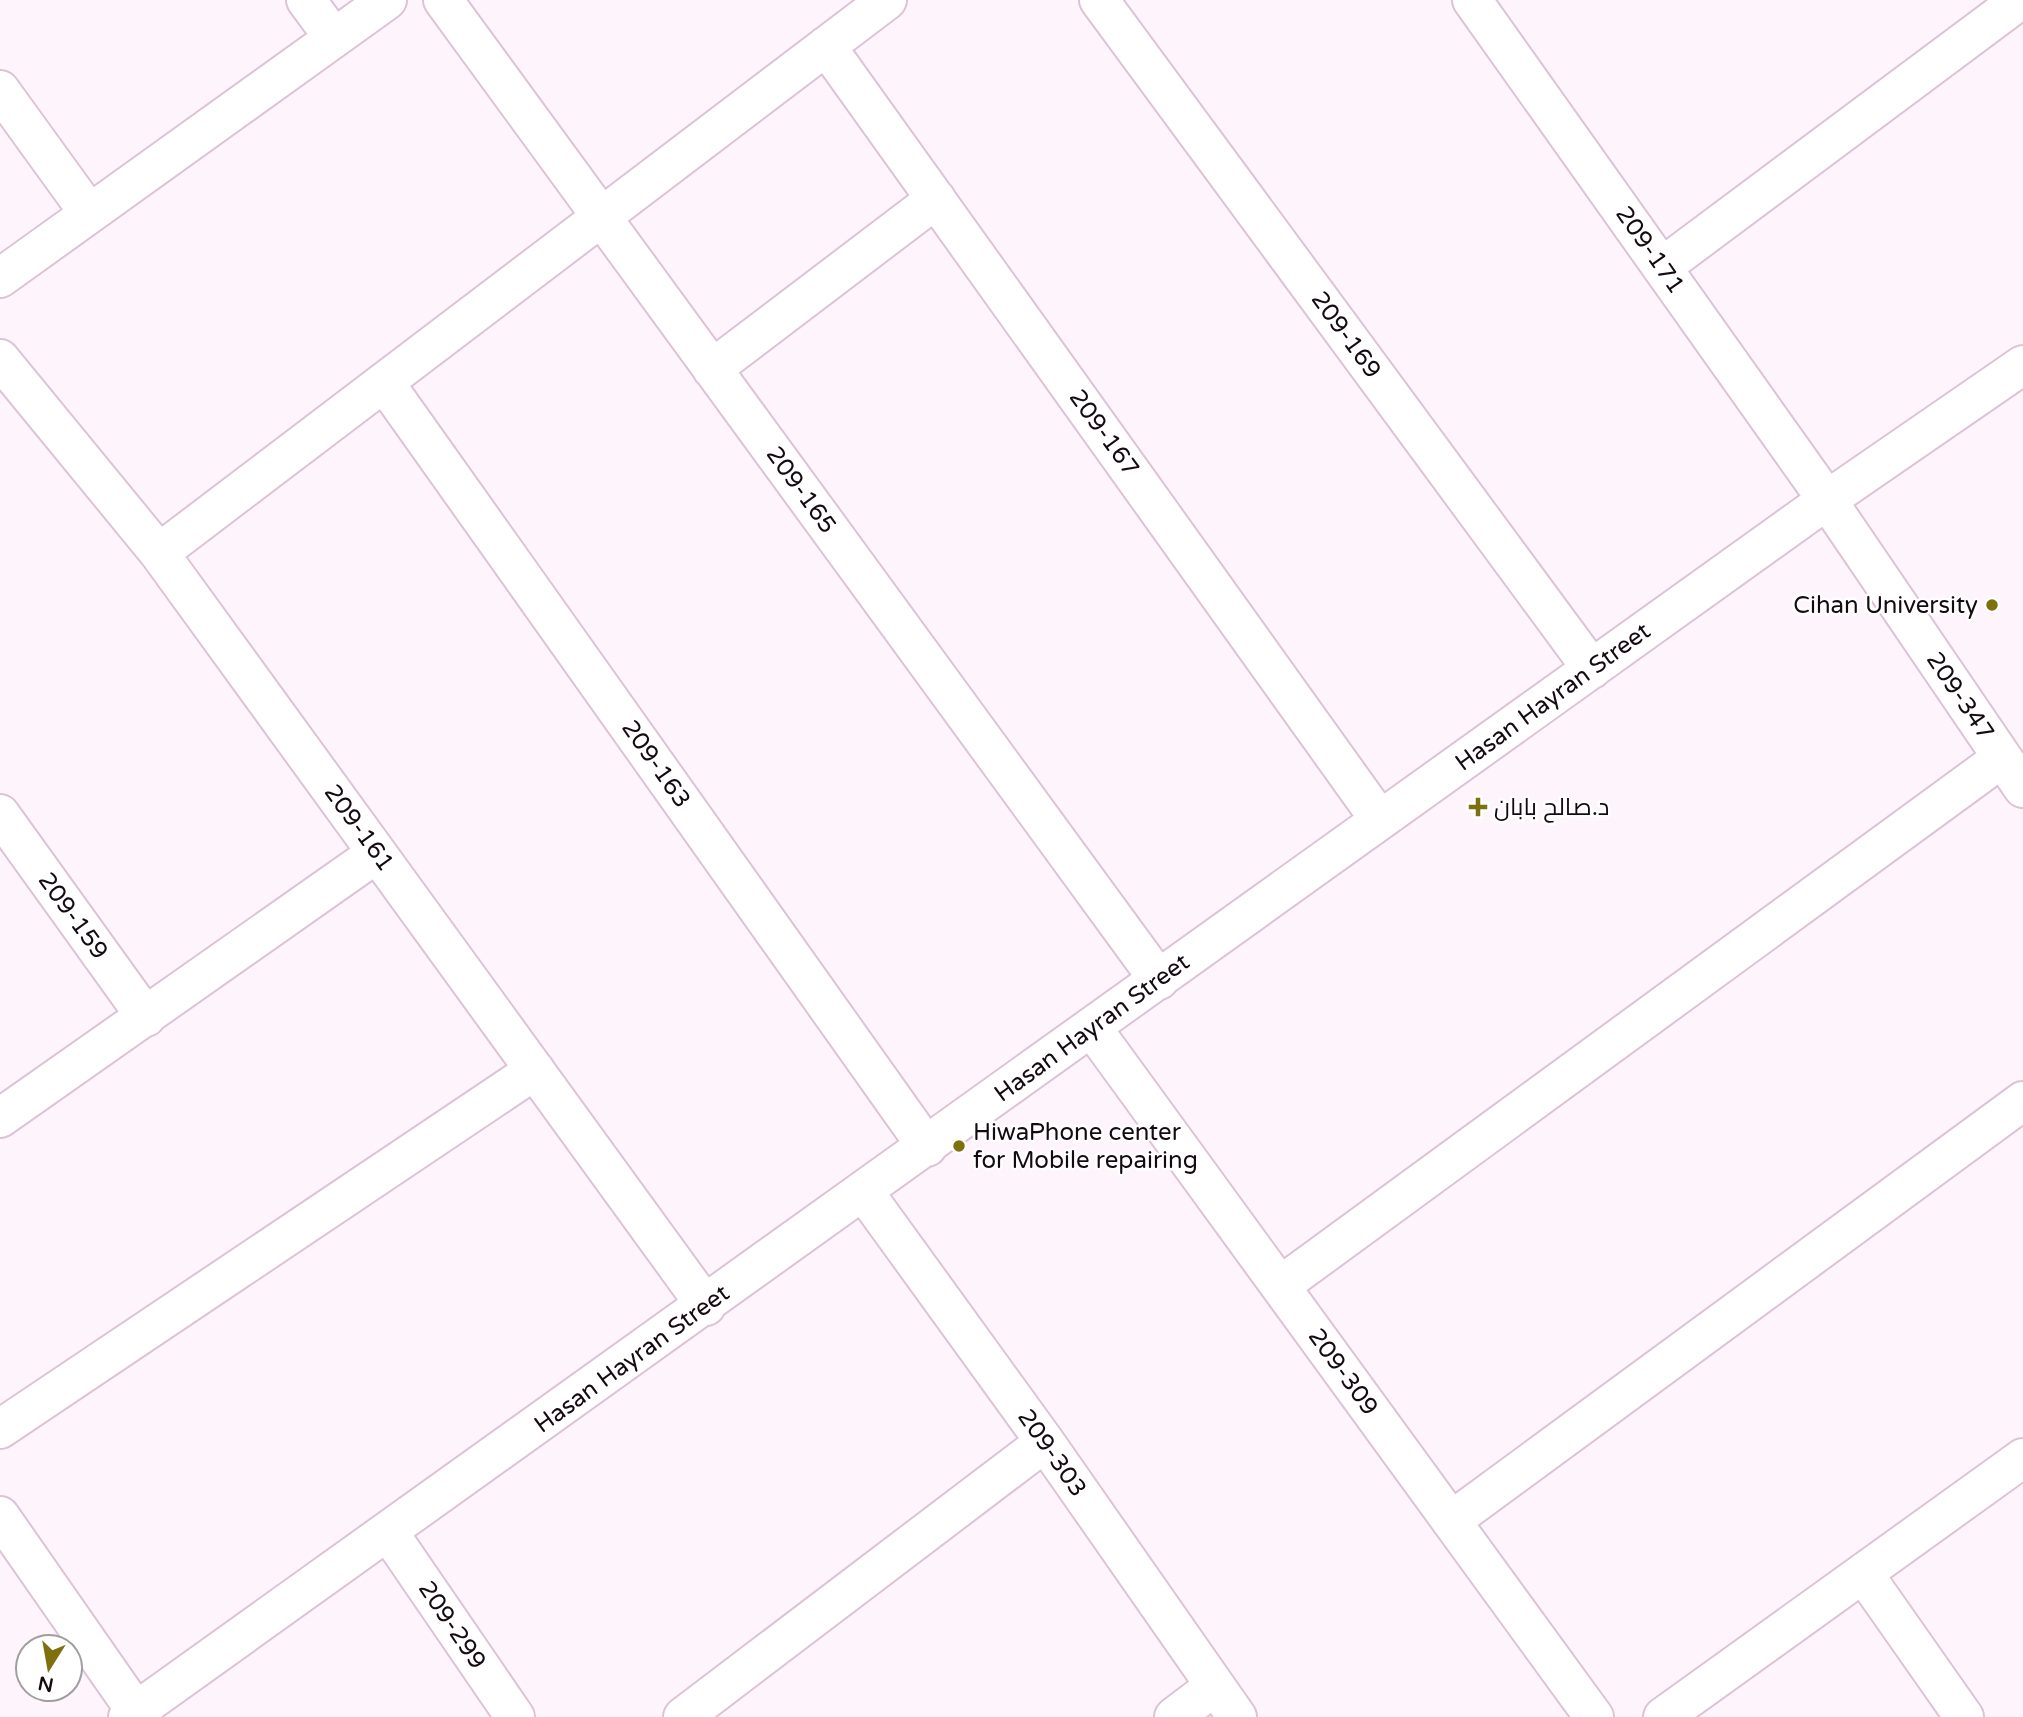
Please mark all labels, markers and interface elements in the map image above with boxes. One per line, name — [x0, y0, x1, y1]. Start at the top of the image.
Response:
street label: 209-171 — [1609, 201, 1691, 299]
street label: 209-169 — [1305, 286, 1387, 384]
street label: 209-167 — [1063, 384, 1145, 482]
street label: 209-165 — [760, 441, 842, 539]
place label: Cihan University — [1793, 591, 1978, 620]
marker: Cihan University — [1984, 597, 2000, 613]
street label: Hasan Hayran Street — [1450, 617, 1656, 777]
street label: 209-347 — [1920, 646, 2000, 746]
street label: 209-163 — [615, 715, 697, 813]
street label: 209-161 — [318, 779, 400, 877]
place label: د.صالح بابان — [1494, 793, 1609, 823]
marker: د.صالح بابان — [1468, 797, 1488, 817]
street label: 209-159 — [32, 867, 114, 965]
street label: Hasan Hayran Street — [989, 948, 1195, 1108]
place label: HiwaPhone center for Mobile repairing — [973, 1118, 1198, 1175]
marker: HiwaPhone center for Mobile repairing — [951, 1138, 967, 1154]
street label: Hasan Hayran Street — [529, 1279, 735, 1439]
street label: 209-309 — [1302, 1323, 1384, 1421]
street label: 209-303 — [1011, 1404, 1093, 1502]
street label: 209-299 — [412, 1575, 492, 1675]
north arrow — [14, 1633, 84, 1703]
text: N — [36, 1671, 56, 1696]

